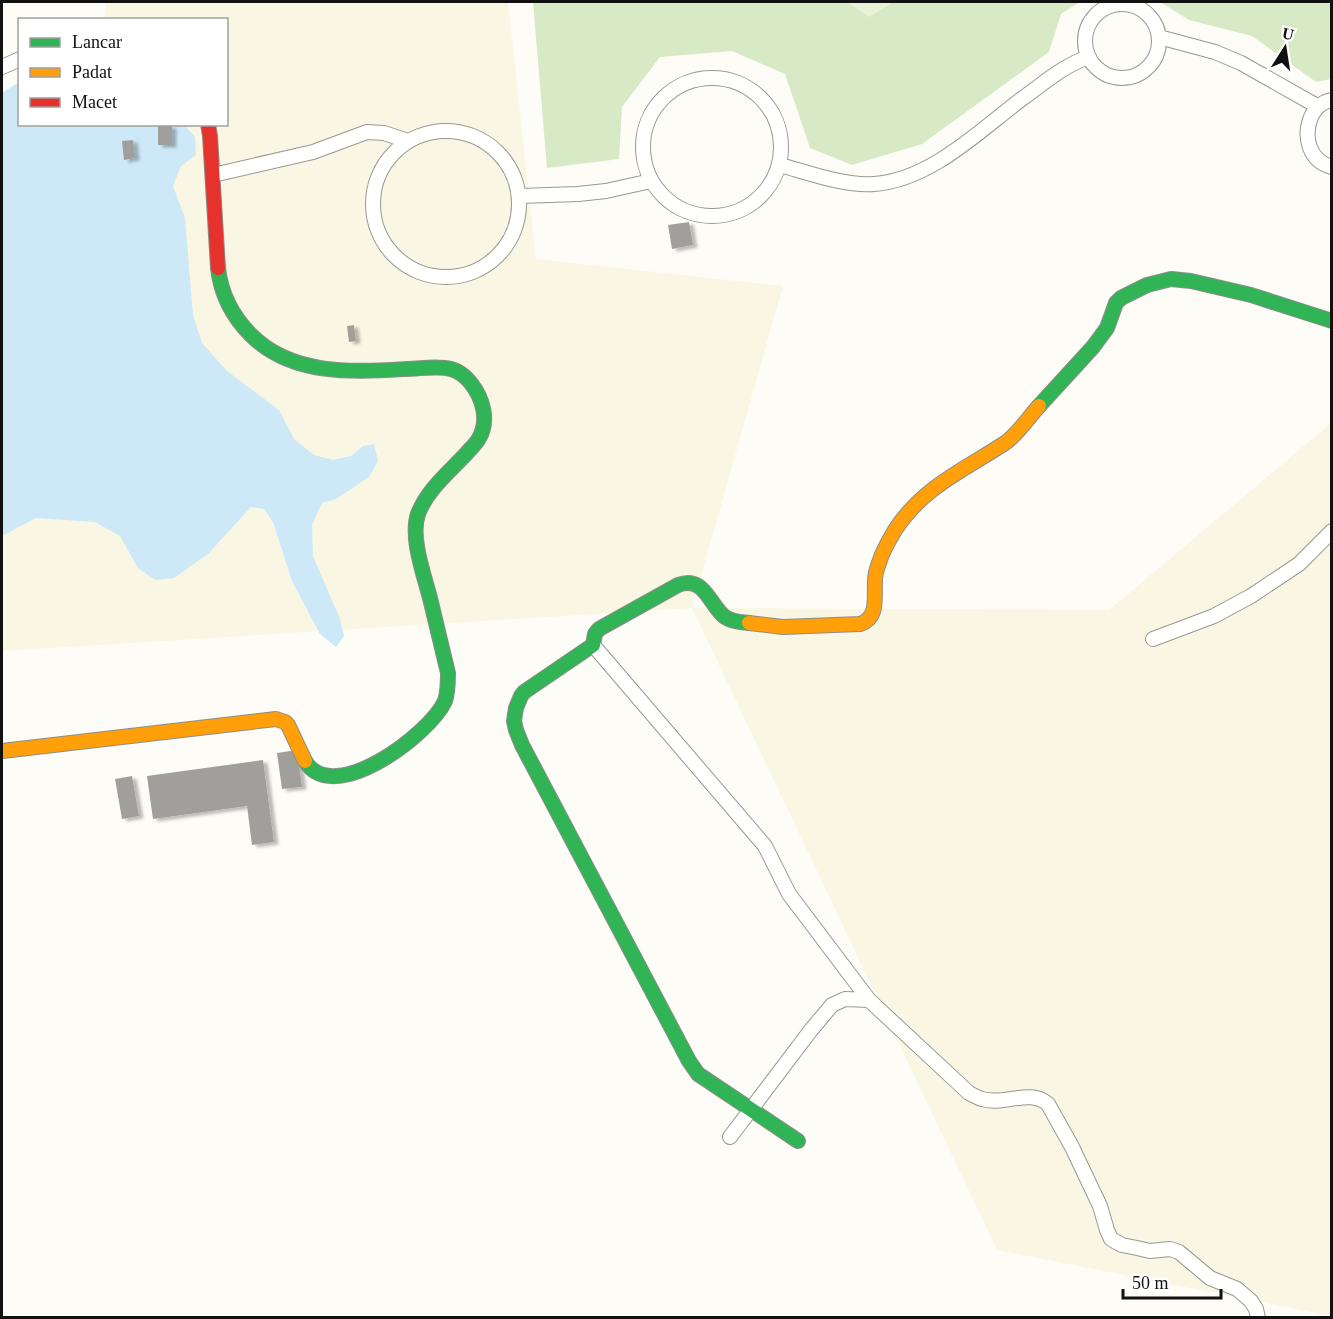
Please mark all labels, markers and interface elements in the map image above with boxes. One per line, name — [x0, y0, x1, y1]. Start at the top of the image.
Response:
legend — [18, 18, 228, 126]
north arrow — [1255, 18, 1315, 78]
text: U — [1281, 24, 1296, 43]
text: Lancar — [72, 32, 122, 52]
text: Padat — [72, 62, 112, 82]
text: Macet — [72, 92, 117, 112]
scale bar — [1123, 1262, 1220, 1300]
text: 50 m — [1132, 1273, 1169, 1293]

